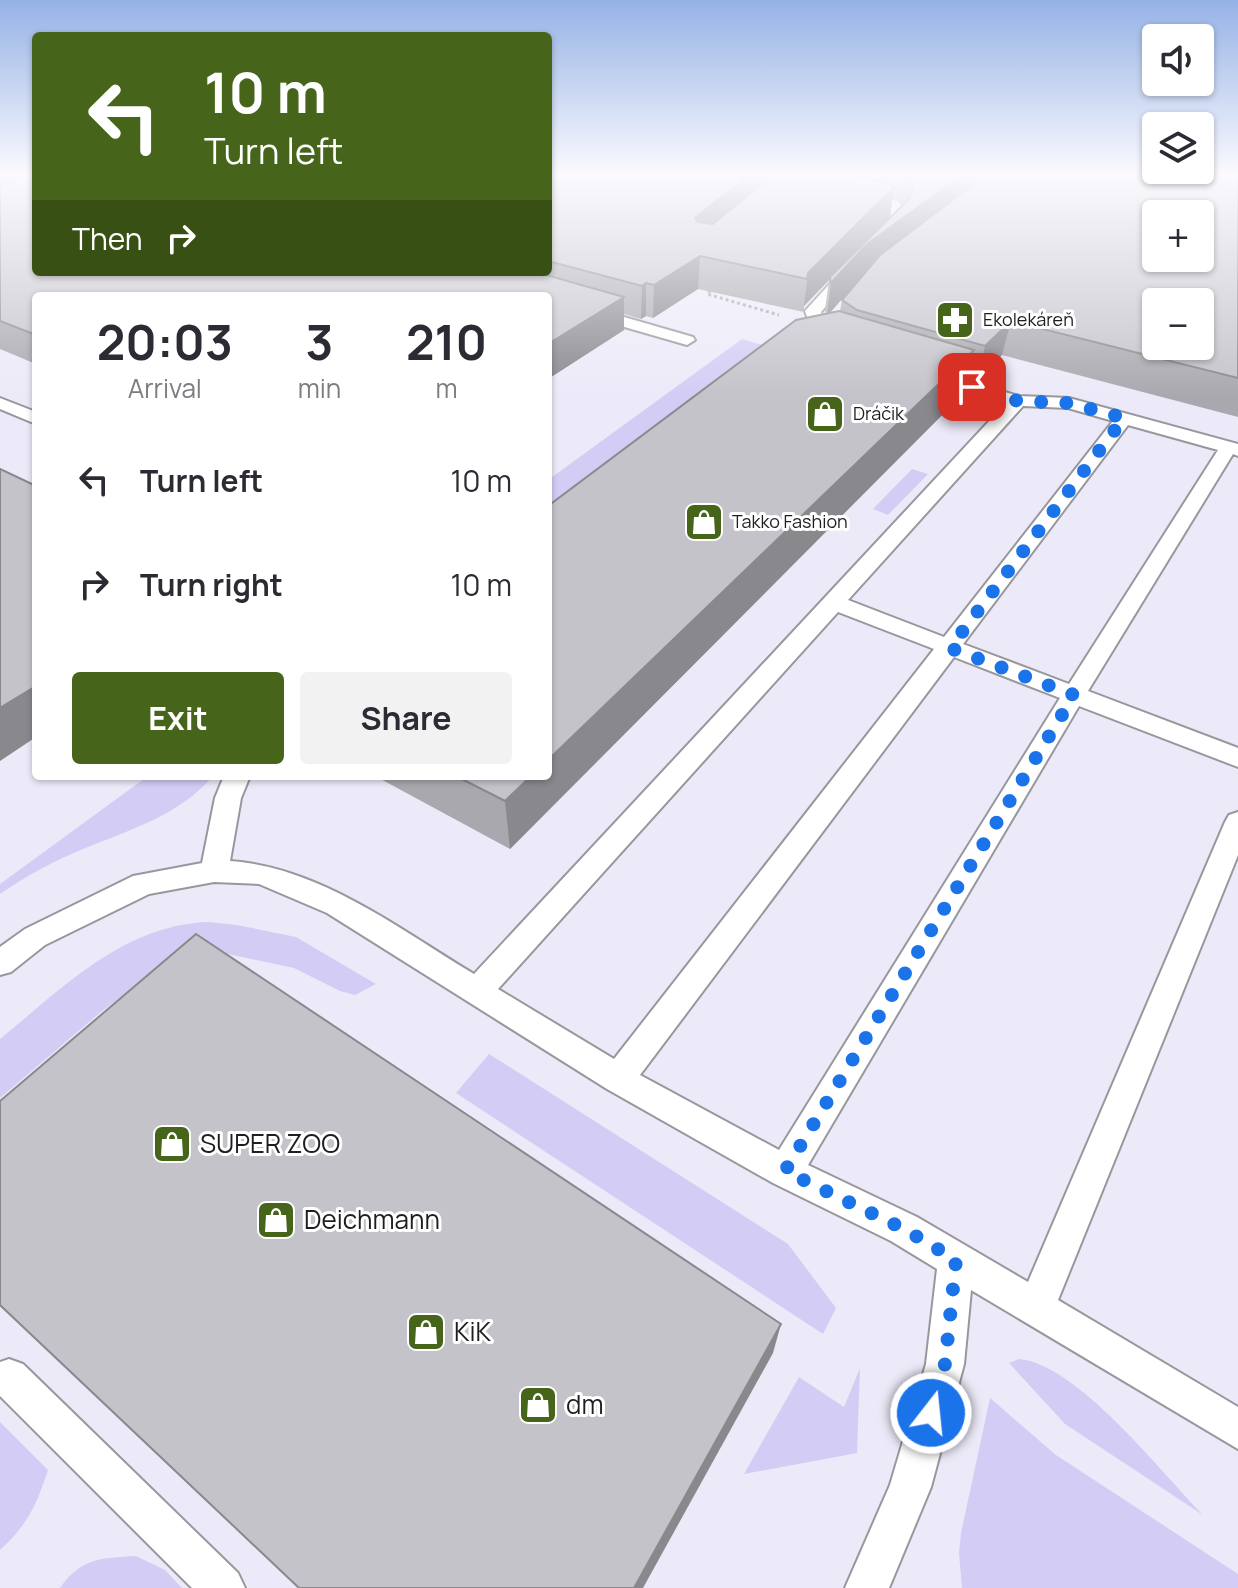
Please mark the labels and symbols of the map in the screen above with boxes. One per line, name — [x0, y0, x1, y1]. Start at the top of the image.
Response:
pharmacy icon: Ekolekáreň — [934, 299, 976, 341]
place label: Ekolekáreň — [983, 307, 1074, 331]
pin — [938, 353, 1006, 421]
shop icon: Dráčik — [804, 393, 846, 435]
place label: Dráčik — [853, 401, 905, 425]
shop icon: Takko Fashion — [683, 501, 725, 543]
place label: Takko Fashion — [732, 509, 848, 533]
shop icon: SUPER ZOO — [151, 1123, 193, 1165]
place label: SUPER ZOO — [200, 1125, 340, 1161]
shop icon: Deichmann — [255, 1199, 297, 1241]
place label: Deichmann — [304, 1201, 440, 1237]
shop icon: KiK — [405, 1311, 447, 1353]
place label: KiK — [454, 1313, 492, 1349]
position arrow — [889, 1371, 973, 1455]
shop icon: dm — [517, 1384, 559, 1426]
place label: dm — [566, 1386, 603, 1422]

